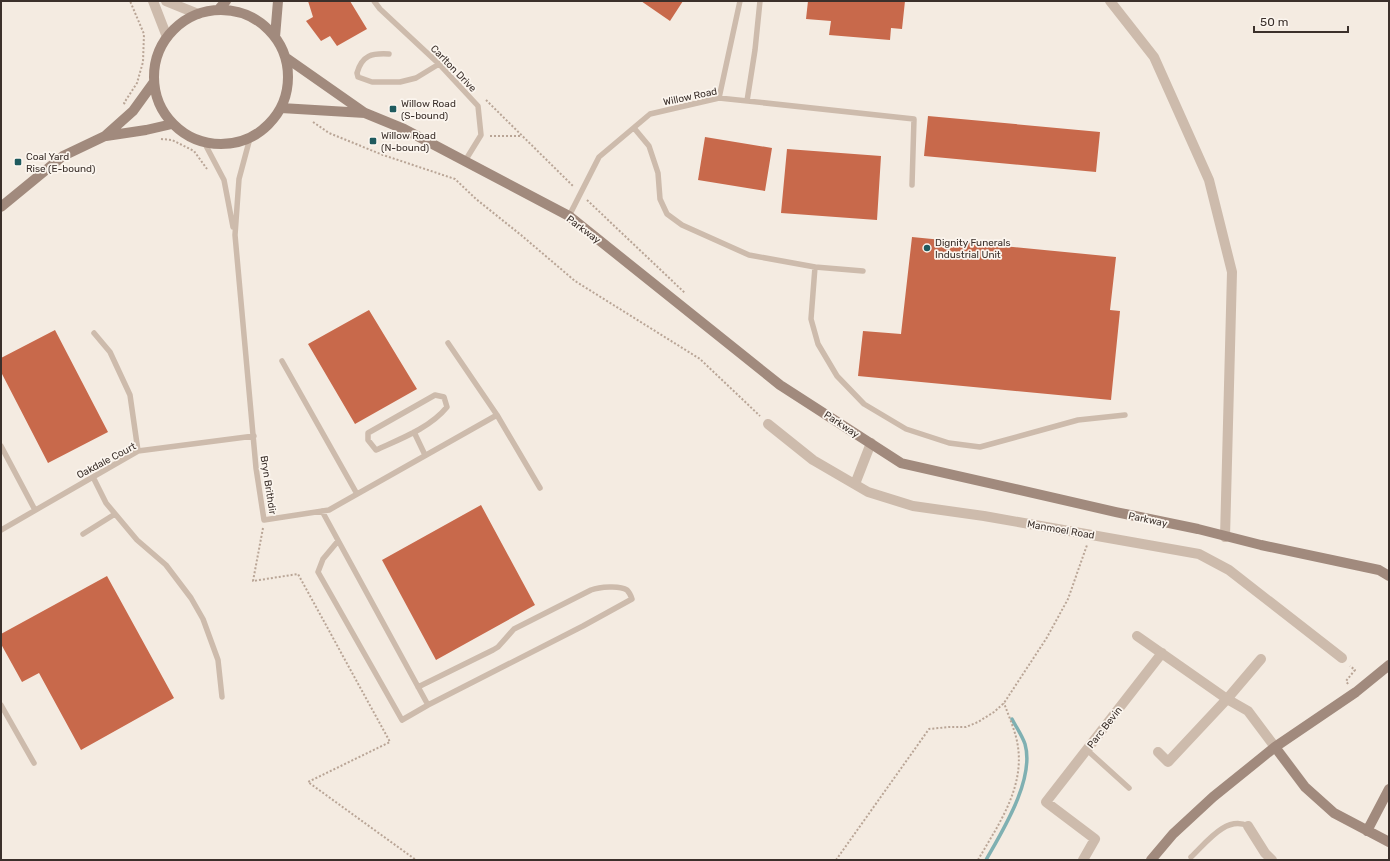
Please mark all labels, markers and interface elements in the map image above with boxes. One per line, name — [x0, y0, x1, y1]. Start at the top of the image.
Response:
scale bar — [1254, 8, 1348, 34]
text: 50 m — [1260, 15, 1288, 29]
street label: Carlton Drive — [428, 43, 479, 95]
street label: Willow Road — [662, 85, 718, 109]
place label: Willow Road (S-bound) — [401, 98, 456, 122]
marker: Willow Road (S-bound) — [388, 104, 398, 114]
place label: Willow Road (N-bound) — [381, 130, 436, 154]
marker: Willow Road (N-bound) — [368, 136, 378, 146]
place label: Coal Yard Rise (E-bound) — [26, 151, 95, 175]
marker: Coal Yard Rise (E-bound) — [13, 157, 23, 167]
street label: Parkway — [564, 213, 603, 247]
place label: Dignity Funerals Industrial Unit — [935, 237, 1011, 261]
marker: Dignity Funerals Industrial Unit — [922, 243, 932, 253]
street label: Parkway — [822, 409, 862, 441]
street label: Oakdale Court — [75, 440, 138, 482]
street label: Bryn Brithdir — [257, 455, 279, 516]
street label: Parkway — [1127, 510, 1169, 530]
street label: Manmoel Road — [1026, 518, 1096, 542]
street label: Parc Bevin — [1085, 704, 1125, 751]

